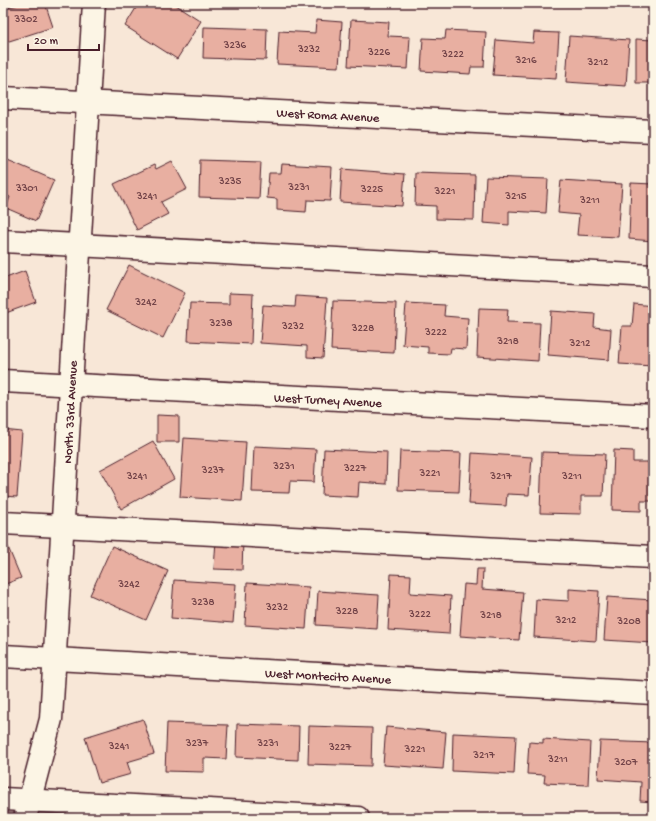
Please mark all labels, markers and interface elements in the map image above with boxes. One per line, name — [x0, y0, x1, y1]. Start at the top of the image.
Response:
house number: 3302 — [13, 14, 38, 26]
scale bar — [28, 26, 99, 52]
text: 20 m — [34, 35, 59, 49]
house number: 3236 — [223, 40, 247, 52]
house number: 3232 — [297, 44, 321, 56]
house number: 3226 — [367, 47, 390, 59]
house number: 3222 — [441, 49, 465, 61]
house number: 3216 — [514, 55, 537, 67]
house number: 3212 — [587, 57, 609, 69]
street label: West Roma Avenue — [276, 106, 380, 127]
house number: 3235 — [218, 176, 242, 188]
house number: 3231 — [287, 182, 310, 194]
house number: 3301 — [15, 183, 38, 195]
house number: 3225 — [360, 184, 383, 196]
house number: 3221 — [434, 186, 455, 198]
house number: 3241 — [136, 191, 157, 203]
house number: 3215 — [504, 191, 527, 203]
house number: 3211 — [579, 195, 600, 207]
house number: 3242 — [134, 297, 157, 309]
house number: 3238 — [209, 318, 232, 330]
house number: 3232 — [281, 321, 305, 333]
house number: 3228 — [351, 323, 374, 335]
house number: 3222 — [424, 327, 448, 339]
house number: 3218 — [496, 336, 519, 348]
house number: 3212 — [569, 338, 591, 350]
street label: North 33rd Avenue — [61, 360, 82, 464]
street label: West Turney Avenue — [273, 391, 383, 412]
house number: 3231 — [272, 461, 295, 473]
house number: 3227 — [343, 463, 366, 475]
house number: 3237 — [201, 465, 225, 477]
house number: 3221 — [419, 468, 440, 480]
house number: 3241 — [126, 471, 147, 483]
house number: 3217 — [489, 471, 512, 483]
house number: 3211 — [561, 471, 582, 483]
house number: 3242 — [117, 579, 140, 591]
house number: 3238 — [191, 597, 214, 609]
house number: 3232 — [265, 602, 289, 614]
house number: 3228 — [335, 606, 358, 618]
house number: 3222 — [408, 609, 432, 621]
house number: 3218 — [479, 610, 502, 622]
house number: 3212 — [555, 615, 577, 627]
house number: 3208 — [616, 616, 641, 628]
street label: West Montecito Avenue — [264, 667, 392, 688]
house number: 3237 — [185, 738, 209, 750]
house number: 3231 — [256, 738, 279, 750]
house number: 3241 — [108, 741, 129, 753]
house number: 3227 — [328, 742, 351, 754]
house number: 3221 — [404, 744, 425, 756]
house number: 3217 — [472, 750, 495, 762]
house number: 3211 — [547, 754, 568, 766]
house number: 3207 — [613, 757, 638, 769]

